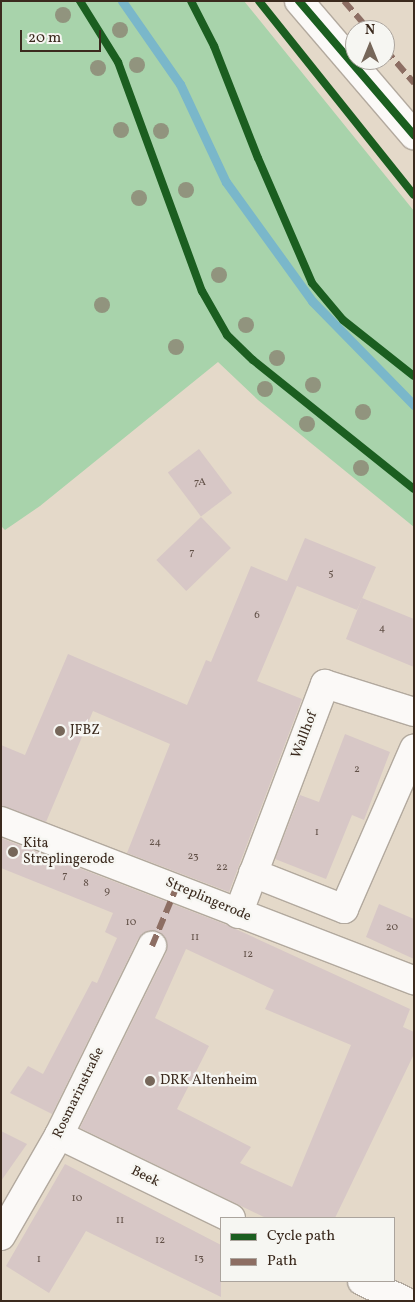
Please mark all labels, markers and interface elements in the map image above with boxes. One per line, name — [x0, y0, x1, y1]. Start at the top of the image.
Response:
scale bar — [22, 20, 104, 52]
north arrow — [345, 20, 395, 70]
text: N — [365, 21, 375, 40]
text: 20 m — [28, 28, 61, 49]
house number: 7A — [194, 476, 206, 490]
house number: 7 — [189, 546, 195, 560]
house number: 5 — [328, 567, 334, 581]
house number: 6 — [254, 609, 260, 623]
house number: 4 — [379, 622, 385, 636]
street label: Wallhof — [288, 709, 322, 761]
place label: JFBZ — [70, 723, 100, 739]
marker: JFBZ — [54, 725, 66, 737]
house number: 2 — [354, 763, 360, 777]
house number: 1 — [315, 826, 319, 840]
place label: Kita Streplingerode — [23, 836, 114, 869]
house number: 24 — [149, 836, 161, 850]
marker: Kita Streplingerode — [7, 846, 19, 858]
house number: 23 — [187, 850, 199, 864]
house number: 22 — [216, 861, 228, 875]
house number: 7 — [62, 869, 68, 883]
street label: Streplingerode — [163, 874, 253, 926]
house number: 8 — [83, 877, 89, 891]
house number: 9 — [104, 885, 110, 899]
house number: 10 — [126, 916, 136, 930]
house number: 20 — [386, 921, 398, 935]
house number: 11 — [191, 931, 199, 945]
house number: 12 — [243, 948, 253, 962]
street label: Rosmarinstraße — [50, 1045, 108, 1141]
place label: DRK Altenheim — [160, 1073, 257, 1089]
marker: DRK Altenheim — [144, 1075, 156, 1087]
street label: Beek — [128, 1163, 162, 1191]
house number: 10 — [72, 1192, 82, 1206]
house number: 11 — [116, 1214, 124, 1228]
legend — [220, 1217, 395, 1282]
text: Cycle path — [267, 1226, 335, 1247]
house number: 12 — [155, 1234, 165, 1248]
text: Path — [267, 1251, 297, 1272]
house number: 13 — [194, 1252, 204, 1266]
house number: 1 — [37, 1253, 41, 1267]

